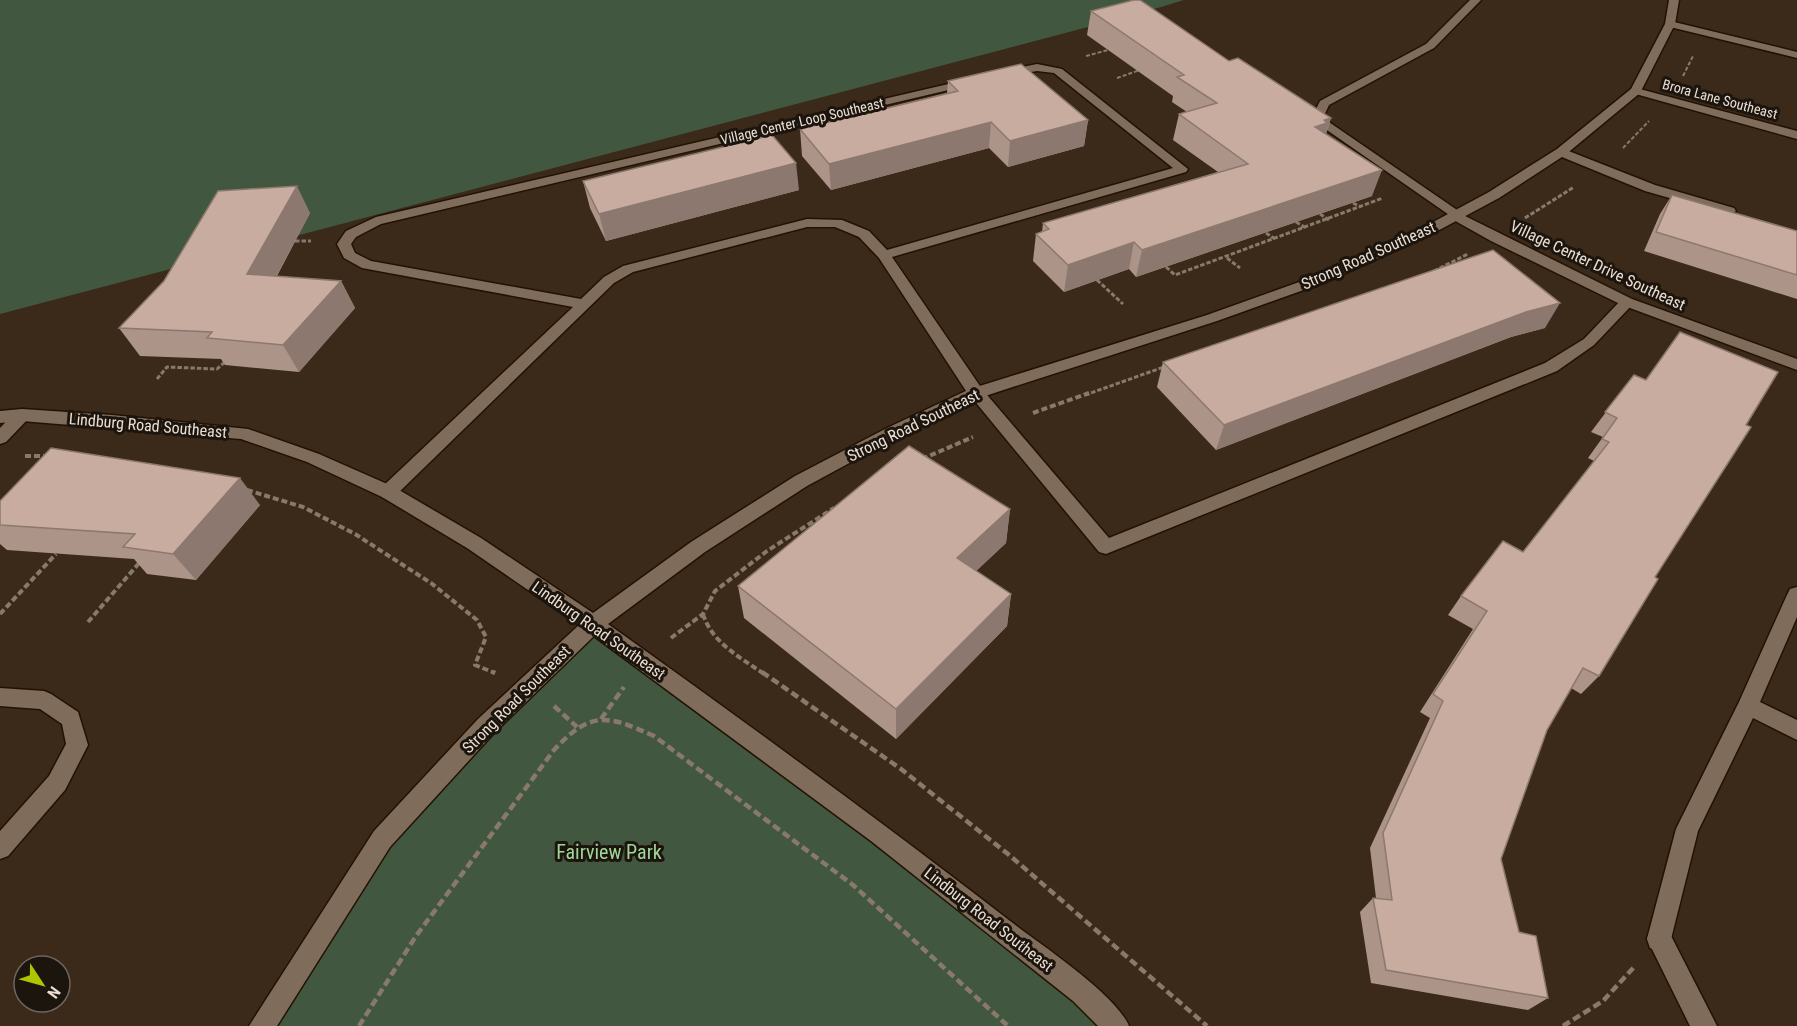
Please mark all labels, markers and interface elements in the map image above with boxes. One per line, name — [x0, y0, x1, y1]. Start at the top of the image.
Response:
street label: Brora Lane Southeast — [1661, 76, 1779, 122]
street label: Village Center Loop Southeast — [719, 94, 885, 148]
street label: Village Center Drive Southeast — [1507, 216, 1689, 315]
street label: Strong Road Southeast — [1298, 217, 1438, 294]
street label: Strong Road Southeast — [844, 385, 983, 466]
street label: Lindburg Road Southeast — [68, 409, 228, 442]
street label: Lindburg Road Southeast — [528, 577, 669, 684]
street label: Strong Road Southeast — [459, 641, 574, 757]
park label: Fairview Park — [556, 840, 662, 864]
street label: Lindburg Road Southeast — [920, 863, 1057, 976]
north arrow — [12, 954, 72, 1014]
text: N — [43, 983, 64, 1002]

